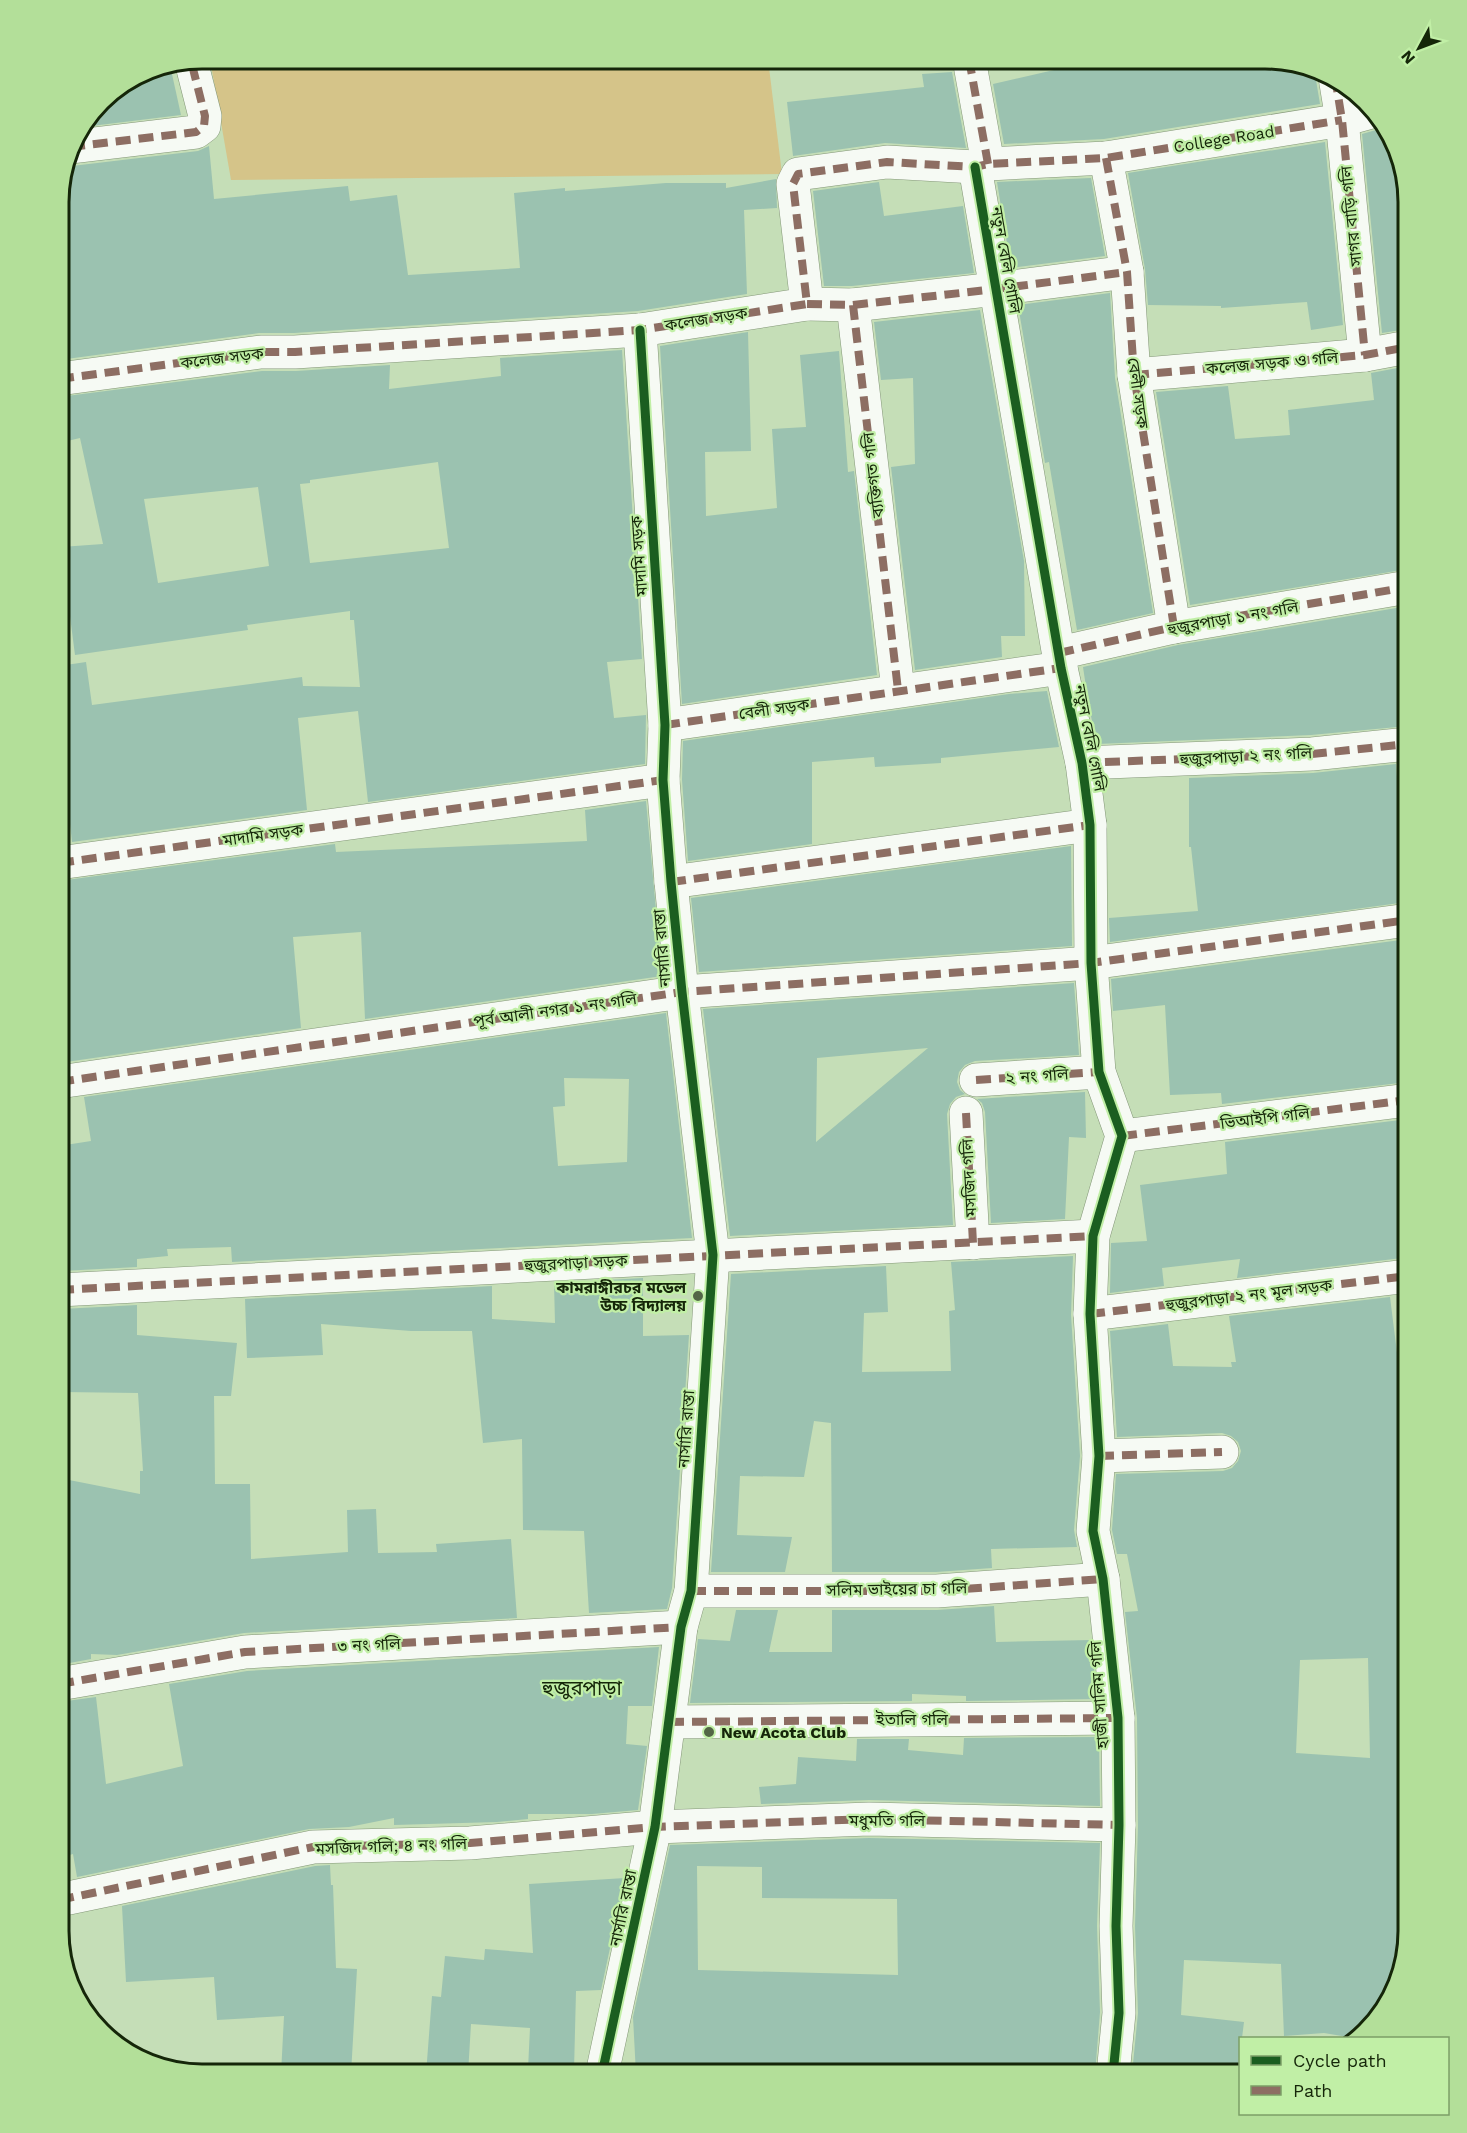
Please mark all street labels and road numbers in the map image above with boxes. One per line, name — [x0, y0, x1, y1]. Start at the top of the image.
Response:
street label: College Road — [1172, 122, 1276, 156]
street label: সাগর বাড়ি গলি — [1336, 165, 1366, 268]
street label: নতুন বেলি গোলি — [987, 204, 1025, 315]
street label: কলেজ সড়ক — [662, 303, 750, 335]
street label: কলেজ সড়ক — [178, 343, 266, 373]
street label: কলেজ সড়ক ও গলি — [1204, 348, 1339, 378]
street label: বেলী সড়ক — [1124, 357, 1152, 431]
street label: ব্যক্তিগত গলি — [858, 431, 888, 520]
street label: মাদামি সড়ক — [627, 514, 651, 598]
street label: হুজুরপাড়া ১ নং গলি — [1165, 597, 1300, 639]
street label: নতুন বেলি গোলি — [1070, 682, 1110, 793]
street label: বেলী সড়ক — [738, 695, 812, 723]
street label: হুজুরপাড়া ২ নং গলি — [1178, 743, 1313, 769]
street label: মাদামি সড়ক — [221, 820, 305, 850]
street label: নার্সারি রাস্তা — [649, 908, 675, 989]
street label: পূর্ব আলী নগর ১ নং গলি — [472, 989, 638, 1031]
street label: ২ নং গলি — [1005, 1064, 1070, 1088]
street label: ভিআইপি গলি — [1218, 1103, 1311, 1133]
street label: মসজিদ গলি — [957, 1138, 981, 1219]
street label: হুজুরপাড়া সড়ক — [523, 1251, 629, 1275]
street label: হুজুরপাড়া ২ নং মূল সড়ক — [1164, 1275, 1334, 1315]
street label: নার্সারি রাস্তা — [674, 1389, 698, 1470]
street label: সলিম ভাইয়ের চা গলি — [826, 1578, 968, 1600]
street label: ৩ নং গলি — [337, 1634, 401, 1656]
street label: হাজী সালিম গলি — [1086, 1640, 1112, 1751]
street label: ইতালি গলি — [875, 1710, 948, 1729]
street label: মধুমতি গলি — [848, 1811, 926, 1830]
street label: মসজিদ গলি; ৪ নং গলি — [314, 1834, 468, 1858]
street label: নার্সারি রাস্তা — [605, 1867, 641, 1949]

